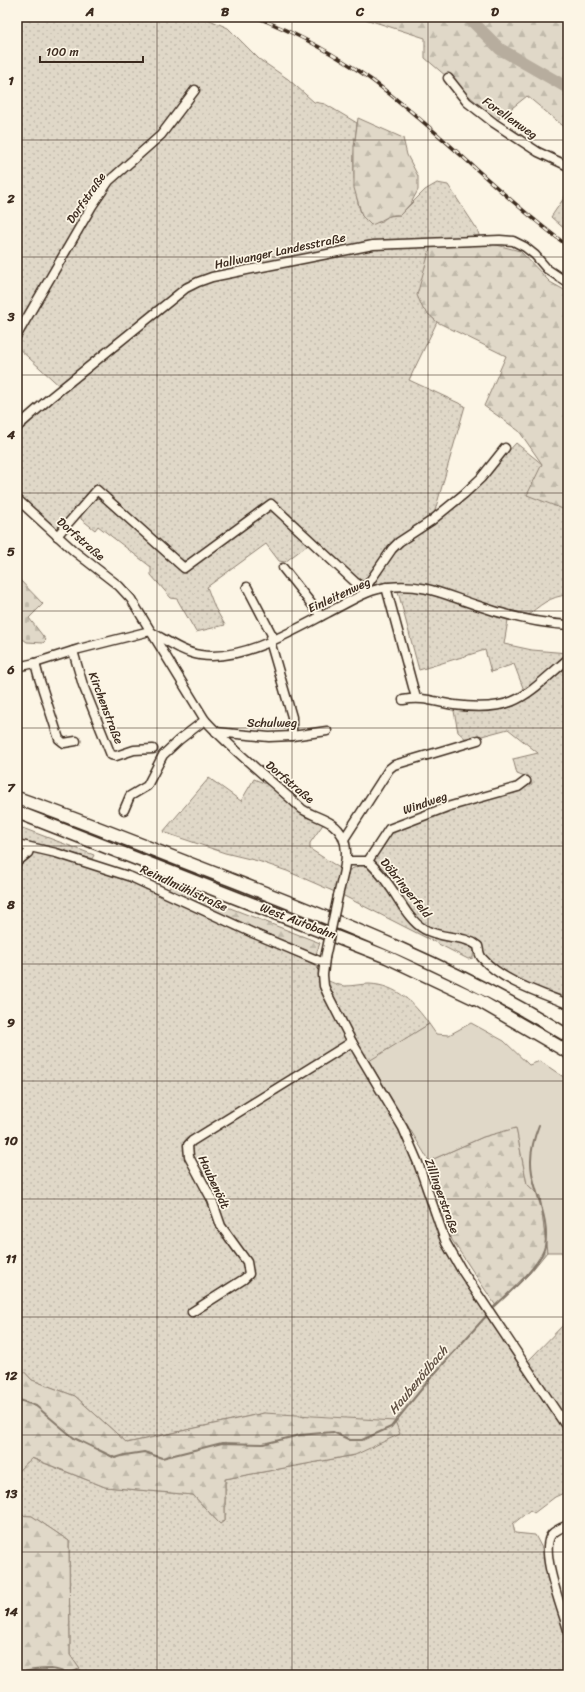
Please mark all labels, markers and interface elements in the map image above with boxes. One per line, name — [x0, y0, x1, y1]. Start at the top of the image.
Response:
text: A — [85, 0, 94, 23]
text: B — [221, 0, 230, 23]
text: C — [355, 0, 365, 23]
text: D — [491, 0, 499, 23]
scale bar — [40, 38, 143, 64]
text: 100 m — [46, 41, 79, 63]
text: 1 — [8, 69, 14, 92]
street label: Forellenweg — [478, 91, 542, 145]
street label: Dorfstraße — [60, 168, 112, 228]
text: 2 — [6, 187, 15, 210]
street label: Hallwanger Landesstraße — [212, 226, 348, 276]
text: 3 — [6, 305, 15, 328]
text: 4 — [6, 423, 16, 446]
street label: Dorfstraße — [52, 511, 110, 567]
text: 5 — [7, 540, 15, 563]
street label: Einleitenweg — [304, 571, 374, 619]
text: 6 — [6, 658, 15, 681]
street label: Kirchenstraße — [82, 668, 130, 748]
street label: Schulweg — [247, 712, 297, 734]
street label: Dorfstraße — [260, 755, 320, 809]
text: 7 — [7, 776, 16, 799]
street label: Windweg — [400, 785, 450, 821]
street label: Döbringerfeld — [375, 853, 438, 924]
street label: Reindlmühlstraße — [137, 858, 231, 918]
text: 8 — [6, 893, 15, 916]
street label: West Autobahn — [257, 896, 340, 946]
text: 9 — [7, 1011, 15, 1034]
text: 10 — [4, 1129, 18, 1152]
street label: Haubenödt — [192, 1151, 236, 1213]
street label: Zillingerstraße — [418, 1155, 466, 1237]
text: 11 — [5, 1247, 17, 1270]
water label: Haubenödbach — [382, 1340, 454, 1419]
text: 12 — [4, 1364, 18, 1387]
text: 13 — [5, 1482, 18, 1505]
text: 14 — [4, 1600, 19, 1623]

